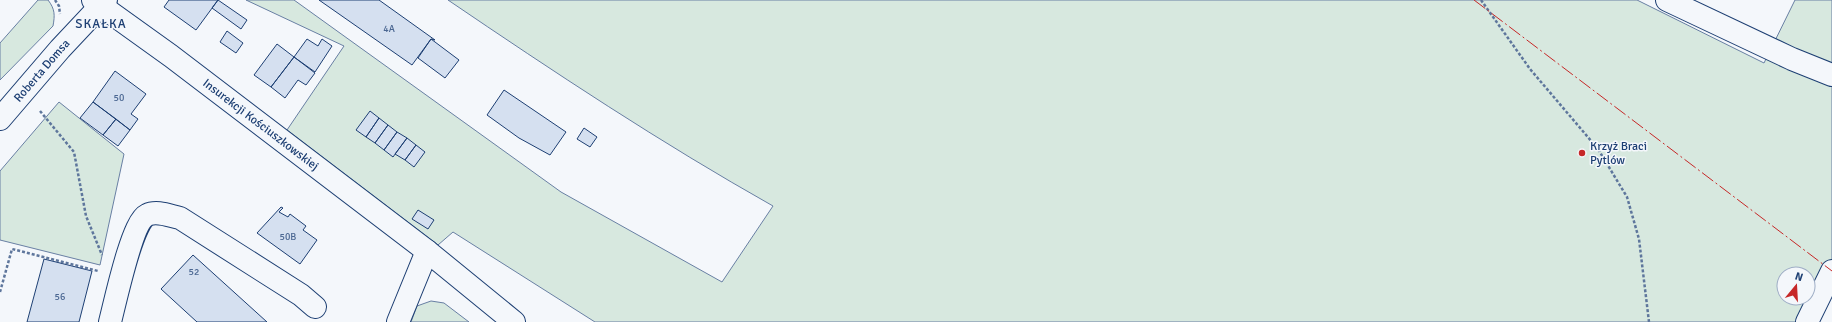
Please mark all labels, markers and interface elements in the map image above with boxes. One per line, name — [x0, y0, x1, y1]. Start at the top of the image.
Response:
district label: SKAŁKA — [75, 16, 127, 32]
house number: 4A — [383, 23, 395, 35]
street label: Roberta Domsa — [10, 36, 73, 105]
street label: Insurekcji Kościuszkowskiej — [200, 75, 322, 173]
house number: 50 — [114, 92, 124, 104]
place label: Krzyż Braci Pytlów — [1590, 139, 1647, 168]
marker: Krzyż Braci Pytlów — [1577, 148, 1587, 158]
house number: 50B — [280, 231, 296, 243]
house number: 52 — [189, 266, 199, 278]
north arrow — [1776, 266, 1816, 306]
text: N — [1793, 270, 1805, 284]
house number: 56 — [55, 291, 65, 303]

